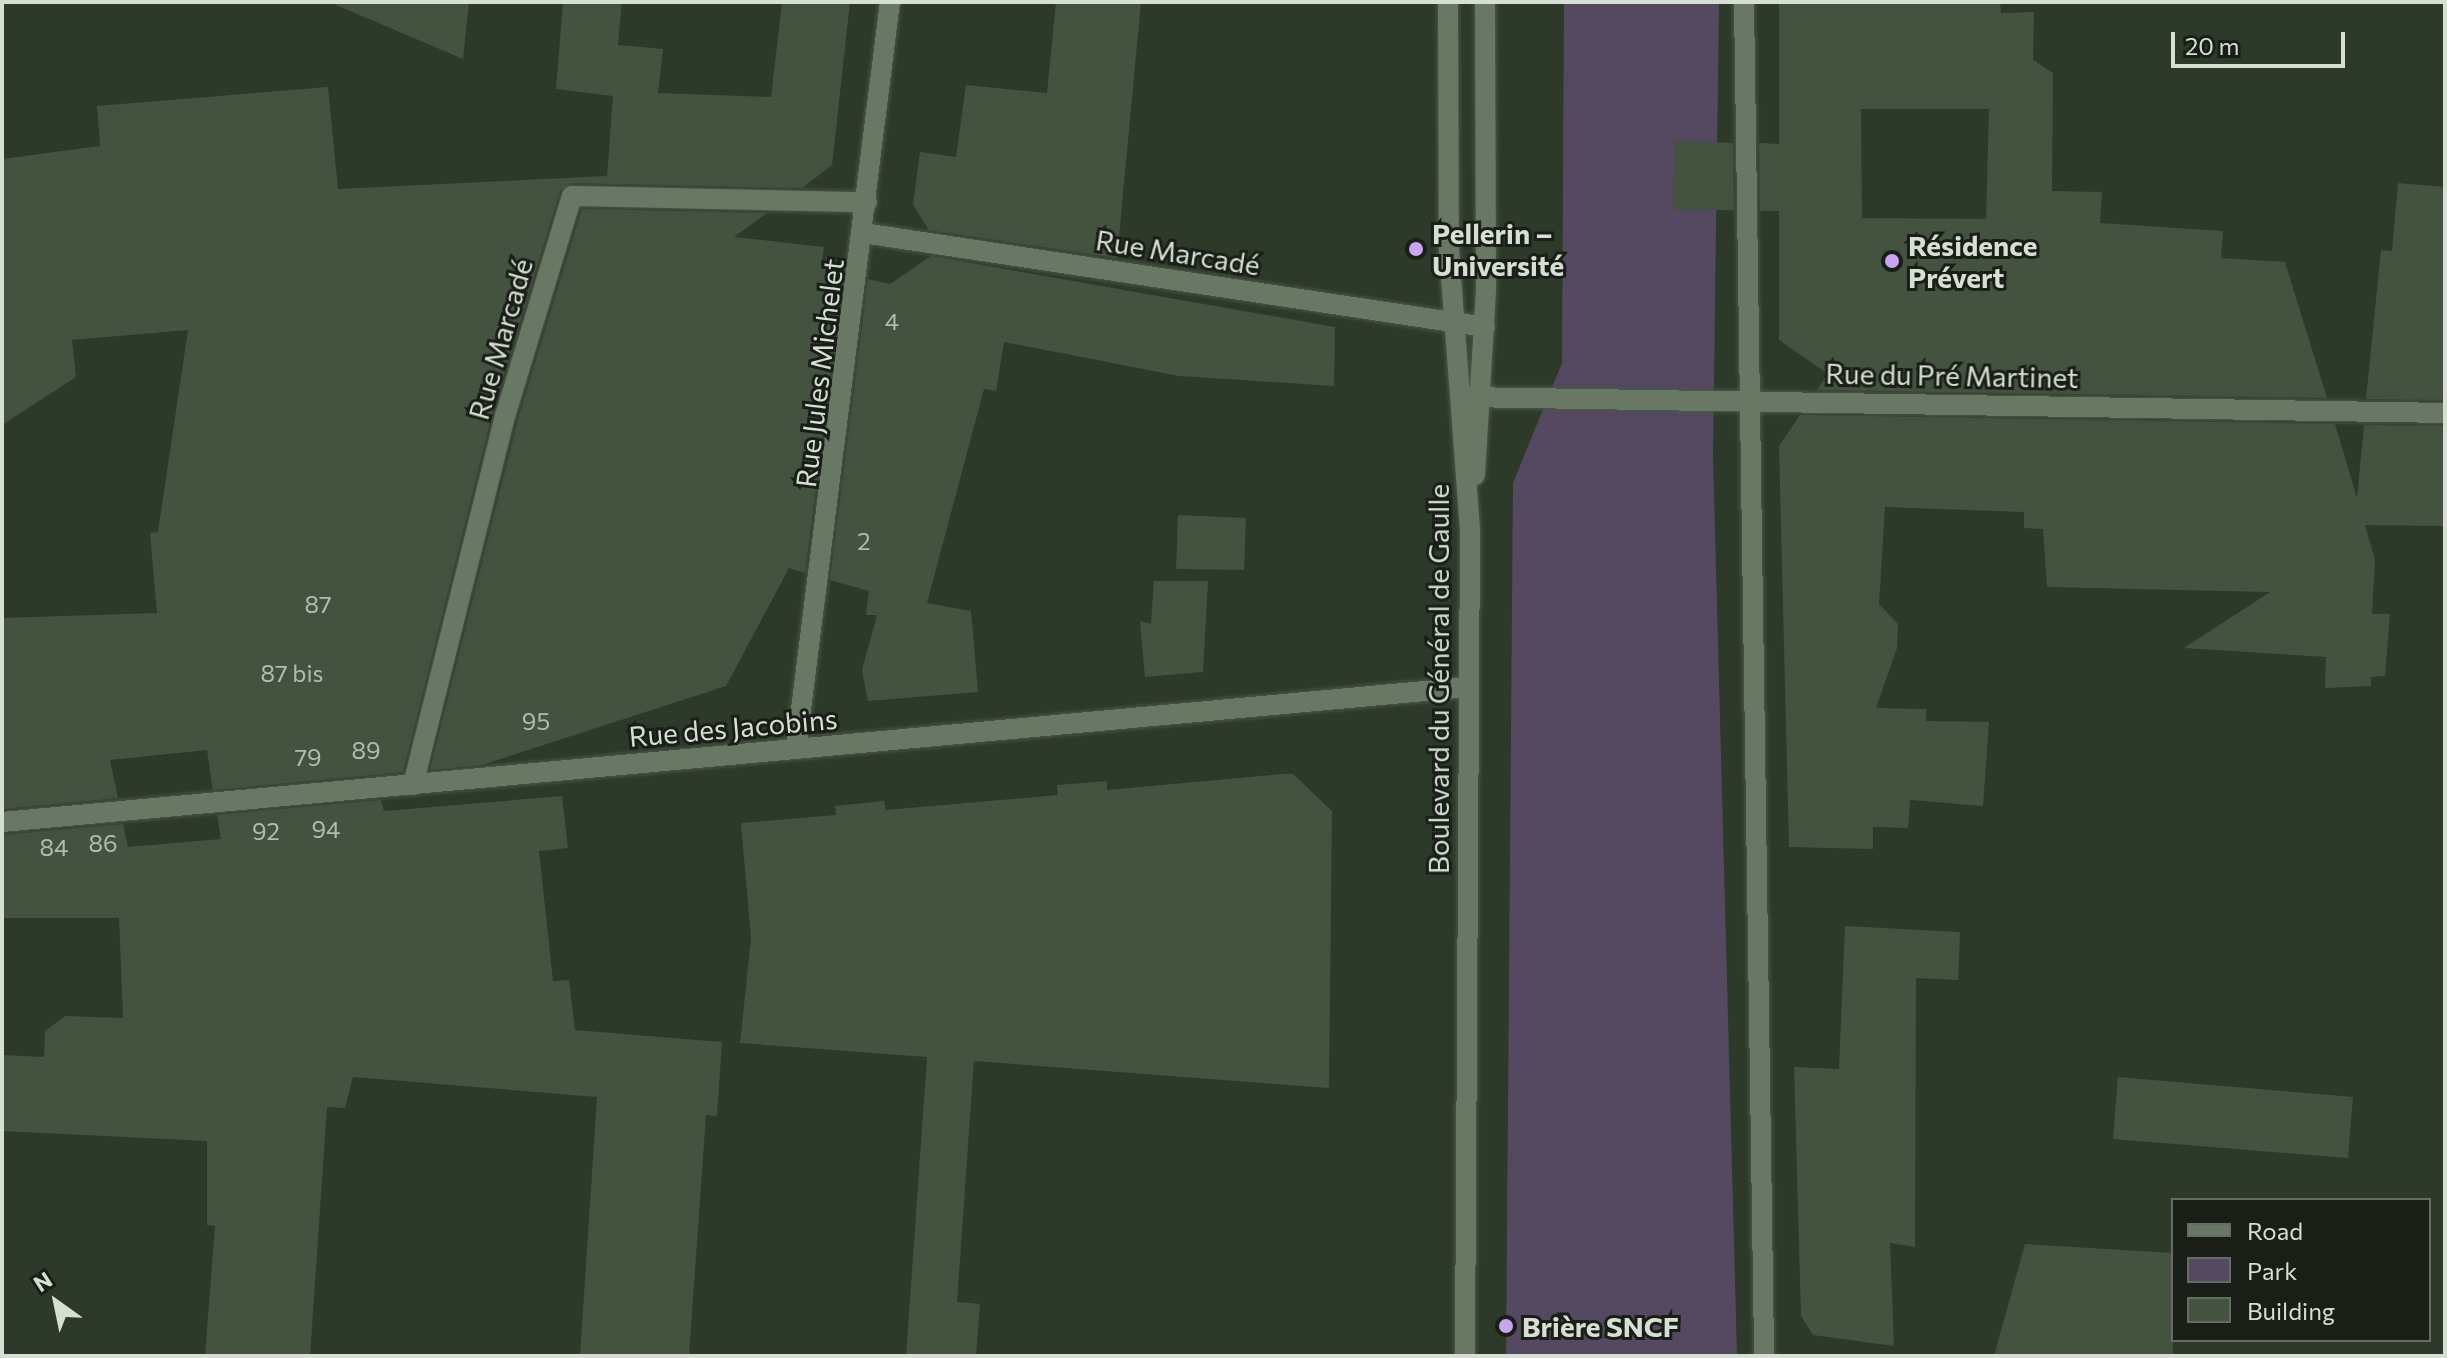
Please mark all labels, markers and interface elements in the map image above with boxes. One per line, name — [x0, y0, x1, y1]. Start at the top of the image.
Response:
scale bar — [2175, 16, 2349, 66]
text: 20 m — [2185, 31, 2239, 60]
place label: Pellerin – Université — [1432, 216, 1564, 282]
street label: Rue Marcadé — [1094, 222, 1262, 282]
place label: Résidence Prévert — [1908, 228, 2038, 294]
marker: Pellerin – Université — [1407, 240, 1425, 258]
marker: Résidence Prévert — [1883, 252, 1901, 270]
street label: Rue Marcadé — [461, 255, 539, 423]
street label: Rue Jules Michelet — [788, 257, 850, 489]
house number: 4 — [885, 307, 899, 335]
street label: Rue du Pré Martinet — [1825, 356, 2079, 394]
street label: Boulevard du Général de Gaulle — [1421, 484, 1455, 874]
house number: 2 — [857, 527, 871, 555]
house number: 87 — [304, 590, 332, 618]
house number: 87 bis — [260, 659, 324, 687]
street label: Rue des Jacobins — [627, 701, 839, 753]
house number: 95 — [522, 707, 550, 735]
house number: 89 — [351, 736, 381, 764]
house number: 79 — [294, 743, 322, 771]
house number: 94 — [312, 815, 340, 843]
house number: 92 — [252, 817, 280, 845]
house number: 86 — [88, 829, 118, 857]
house number: 84 — [40, 833, 68, 861]
legend — [2171, 1198, 2431, 1342]
text: Road — [2247, 1216, 2303, 1245]
text: Park — [2247, 1256, 2297, 1285]
north arrow — [16, 1262, 96, 1342]
text: N — [28, 1266, 57, 1297]
text: Building — [2247, 1296, 2335, 1325]
place label: Brière SNCF — [1522, 1309, 1679, 1343]
marker: Brière SNCF — [1497, 1317, 1515, 1335]

